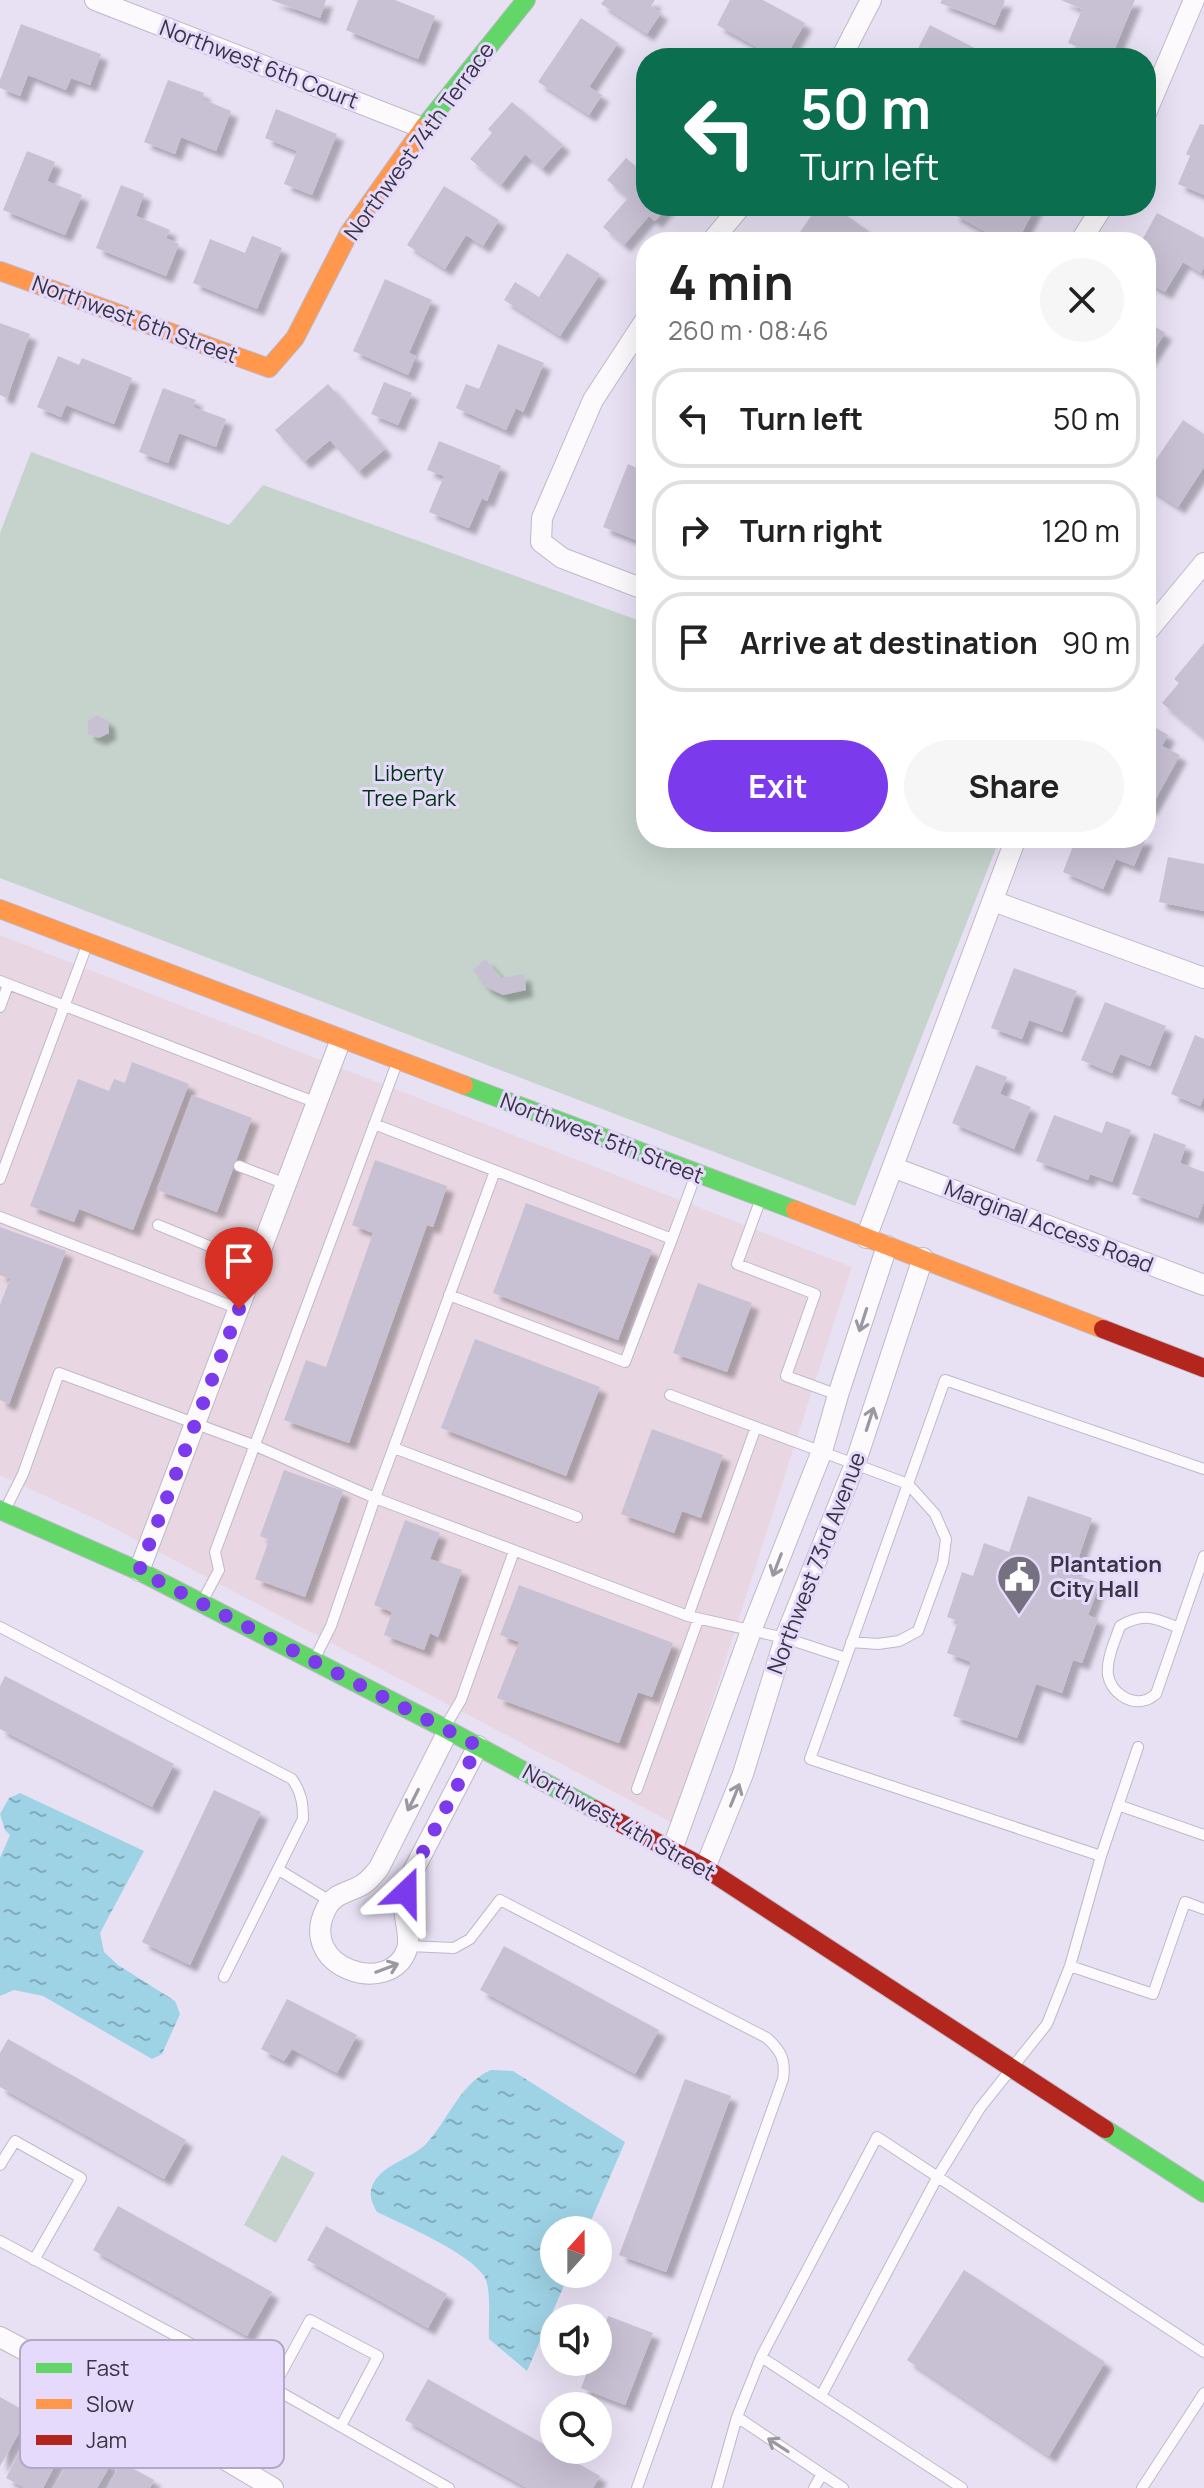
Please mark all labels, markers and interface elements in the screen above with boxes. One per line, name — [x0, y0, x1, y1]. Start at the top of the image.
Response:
street label: Northwest 6th Court — [155, 12, 363, 116]
street label: Northwest 74th Terrace — [337, 36, 501, 246]
text: 50 m — [800, 69, 931, 146]
icon: left — [668, 80, 772, 184]
text: Turn left — [800, 142, 939, 191]
text: 4 min — [668, 249, 793, 314]
button: close — [1040, 258, 1124, 342]
street label: Northwest 6th Street — [28, 268, 242, 370]
text: 260 m · 08:46 — [668, 312, 829, 348]
icon: left — [672, 396, 716, 440]
text: Turn left — [740, 398, 863, 439]
text: 50 m — [1053, 398, 1120, 439]
icon: right — [672, 508, 716, 552]
text: Turn right — [740, 510, 883, 551]
text: 120 m — [1041, 510, 1120, 551]
icon: arrive — [672, 620, 716, 664]
text: Arrive at destination — [740, 622, 1038, 663]
text: 90 m — [1062, 622, 1130, 663]
button: Exit — [668, 740, 888, 832]
button: Share — [904, 740, 1124, 832]
park label: Liberty Tree Park — [362, 758, 457, 813]
street label: Northwest 5th Street — [496, 1085, 708, 1191]
street label: Marginal Access Road — [940, 1172, 1158, 1280]
pin — [205, 1227, 273, 1309]
icon: arrive — [217, 1239, 261, 1283]
one-way arrow — [855, 1306, 870, 1332]
one-way arrow — [863, 1407, 878, 1432]
street label: Northwest 73rd Avenue — [760, 1448, 872, 1678]
place label: Plantation City Hall — [1050, 1549, 1162, 1604]
one-way arrow — [769, 1552, 783, 1577]
public building icon: Plantation City Hall — [995, 1553, 1043, 1616]
street label: Northwest 4th Street — [517, 1757, 721, 1888]
one-way arrow — [728, 1783, 743, 1808]
one-way arrow — [405, 1788, 421, 1812]
position arrow — [364, 1850, 448, 1934]
one-way arrow — [374, 1960, 399, 1974]
north arrow — [540, 2216, 612, 2288]
map controls — [540, 2216, 612, 2464]
button: sound — [540, 2304, 612, 2376]
legend — [20, 2340, 284, 2468]
text: Fast — [86, 2353, 129, 2383]
text: Slow — [86, 2389, 134, 2419]
button: search — [540, 2392, 612, 2464]
text: Jam — [86, 2425, 127, 2455]
one-way arrow — [768, 2437, 790, 2453]

